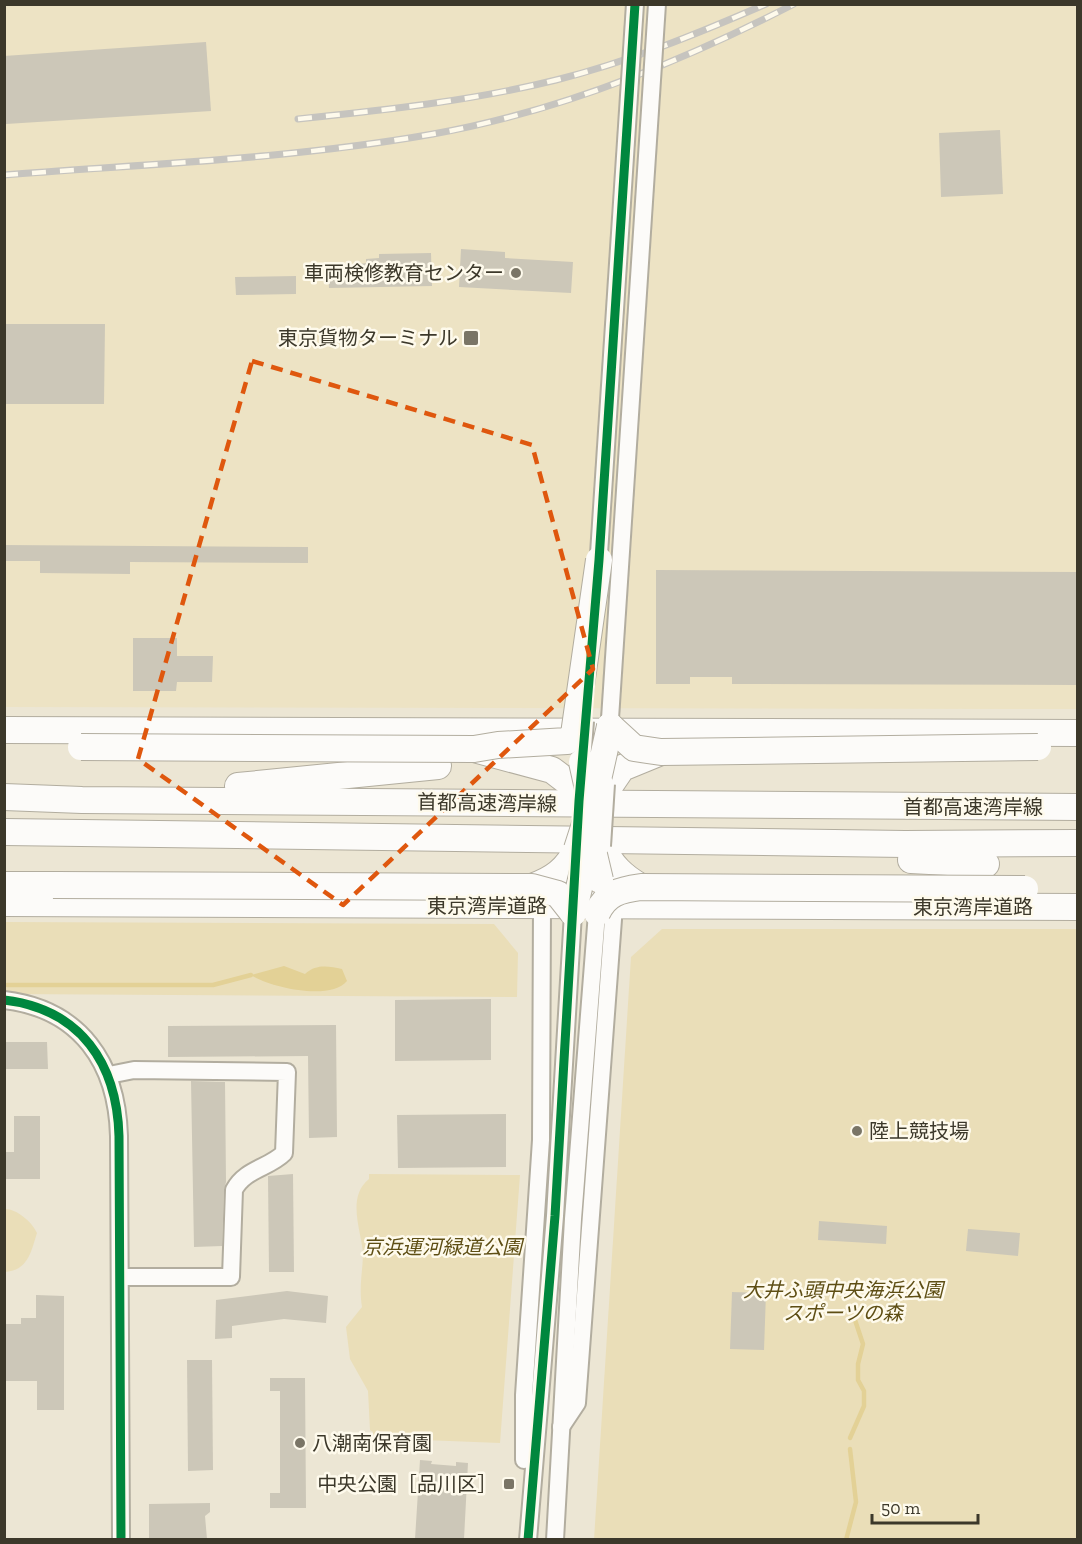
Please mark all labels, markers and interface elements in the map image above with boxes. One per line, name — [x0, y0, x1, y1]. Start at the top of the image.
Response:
place label: 車両検修教育センター — [304, 261, 504, 285]
marker: 車両検修教育センター — [509, 266, 523, 280]
place label: 東京貨物ターミナル — [278, 326, 458, 350]
marker: 東京貨物ターミナル — [462, 329, 480, 347]
street label: 首都高速湾岸線 — [417, 790, 557, 816]
street label: 首都高速湾岸線 — [903, 795, 1043, 819]
street label: 東京湾岸道路 — [427, 894, 547, 918]
street label: 東京湾岸道路 — [913, 895, 1033, 919]
place label: 陸上競技場 — [869, 1119, 969, 1143]
marker: 陸上競技場 — [850, 1124, 864, 1138]
park label: 京浜運河緑道公園 — [362, 1235, 525, 1259]
park label: 大井ふ頭中央海浜公園 スポーツの森 — [743, 1278, 946, 1325]
place label: 八潮南保育園 — [312, 1431, 432, 1455]
marker: 八潮南保育園 — [293, 1436, 307, 1450]
place label: 中央公園［品川区］ — [317, 1472, 497, 1496]
marker: 中央公園［品川区］ — [502, 1477, 516, 1491]
scale bar — [872, 1487, 978, 1525]
text: 50 m — [881, 1497, 921, 1519]

